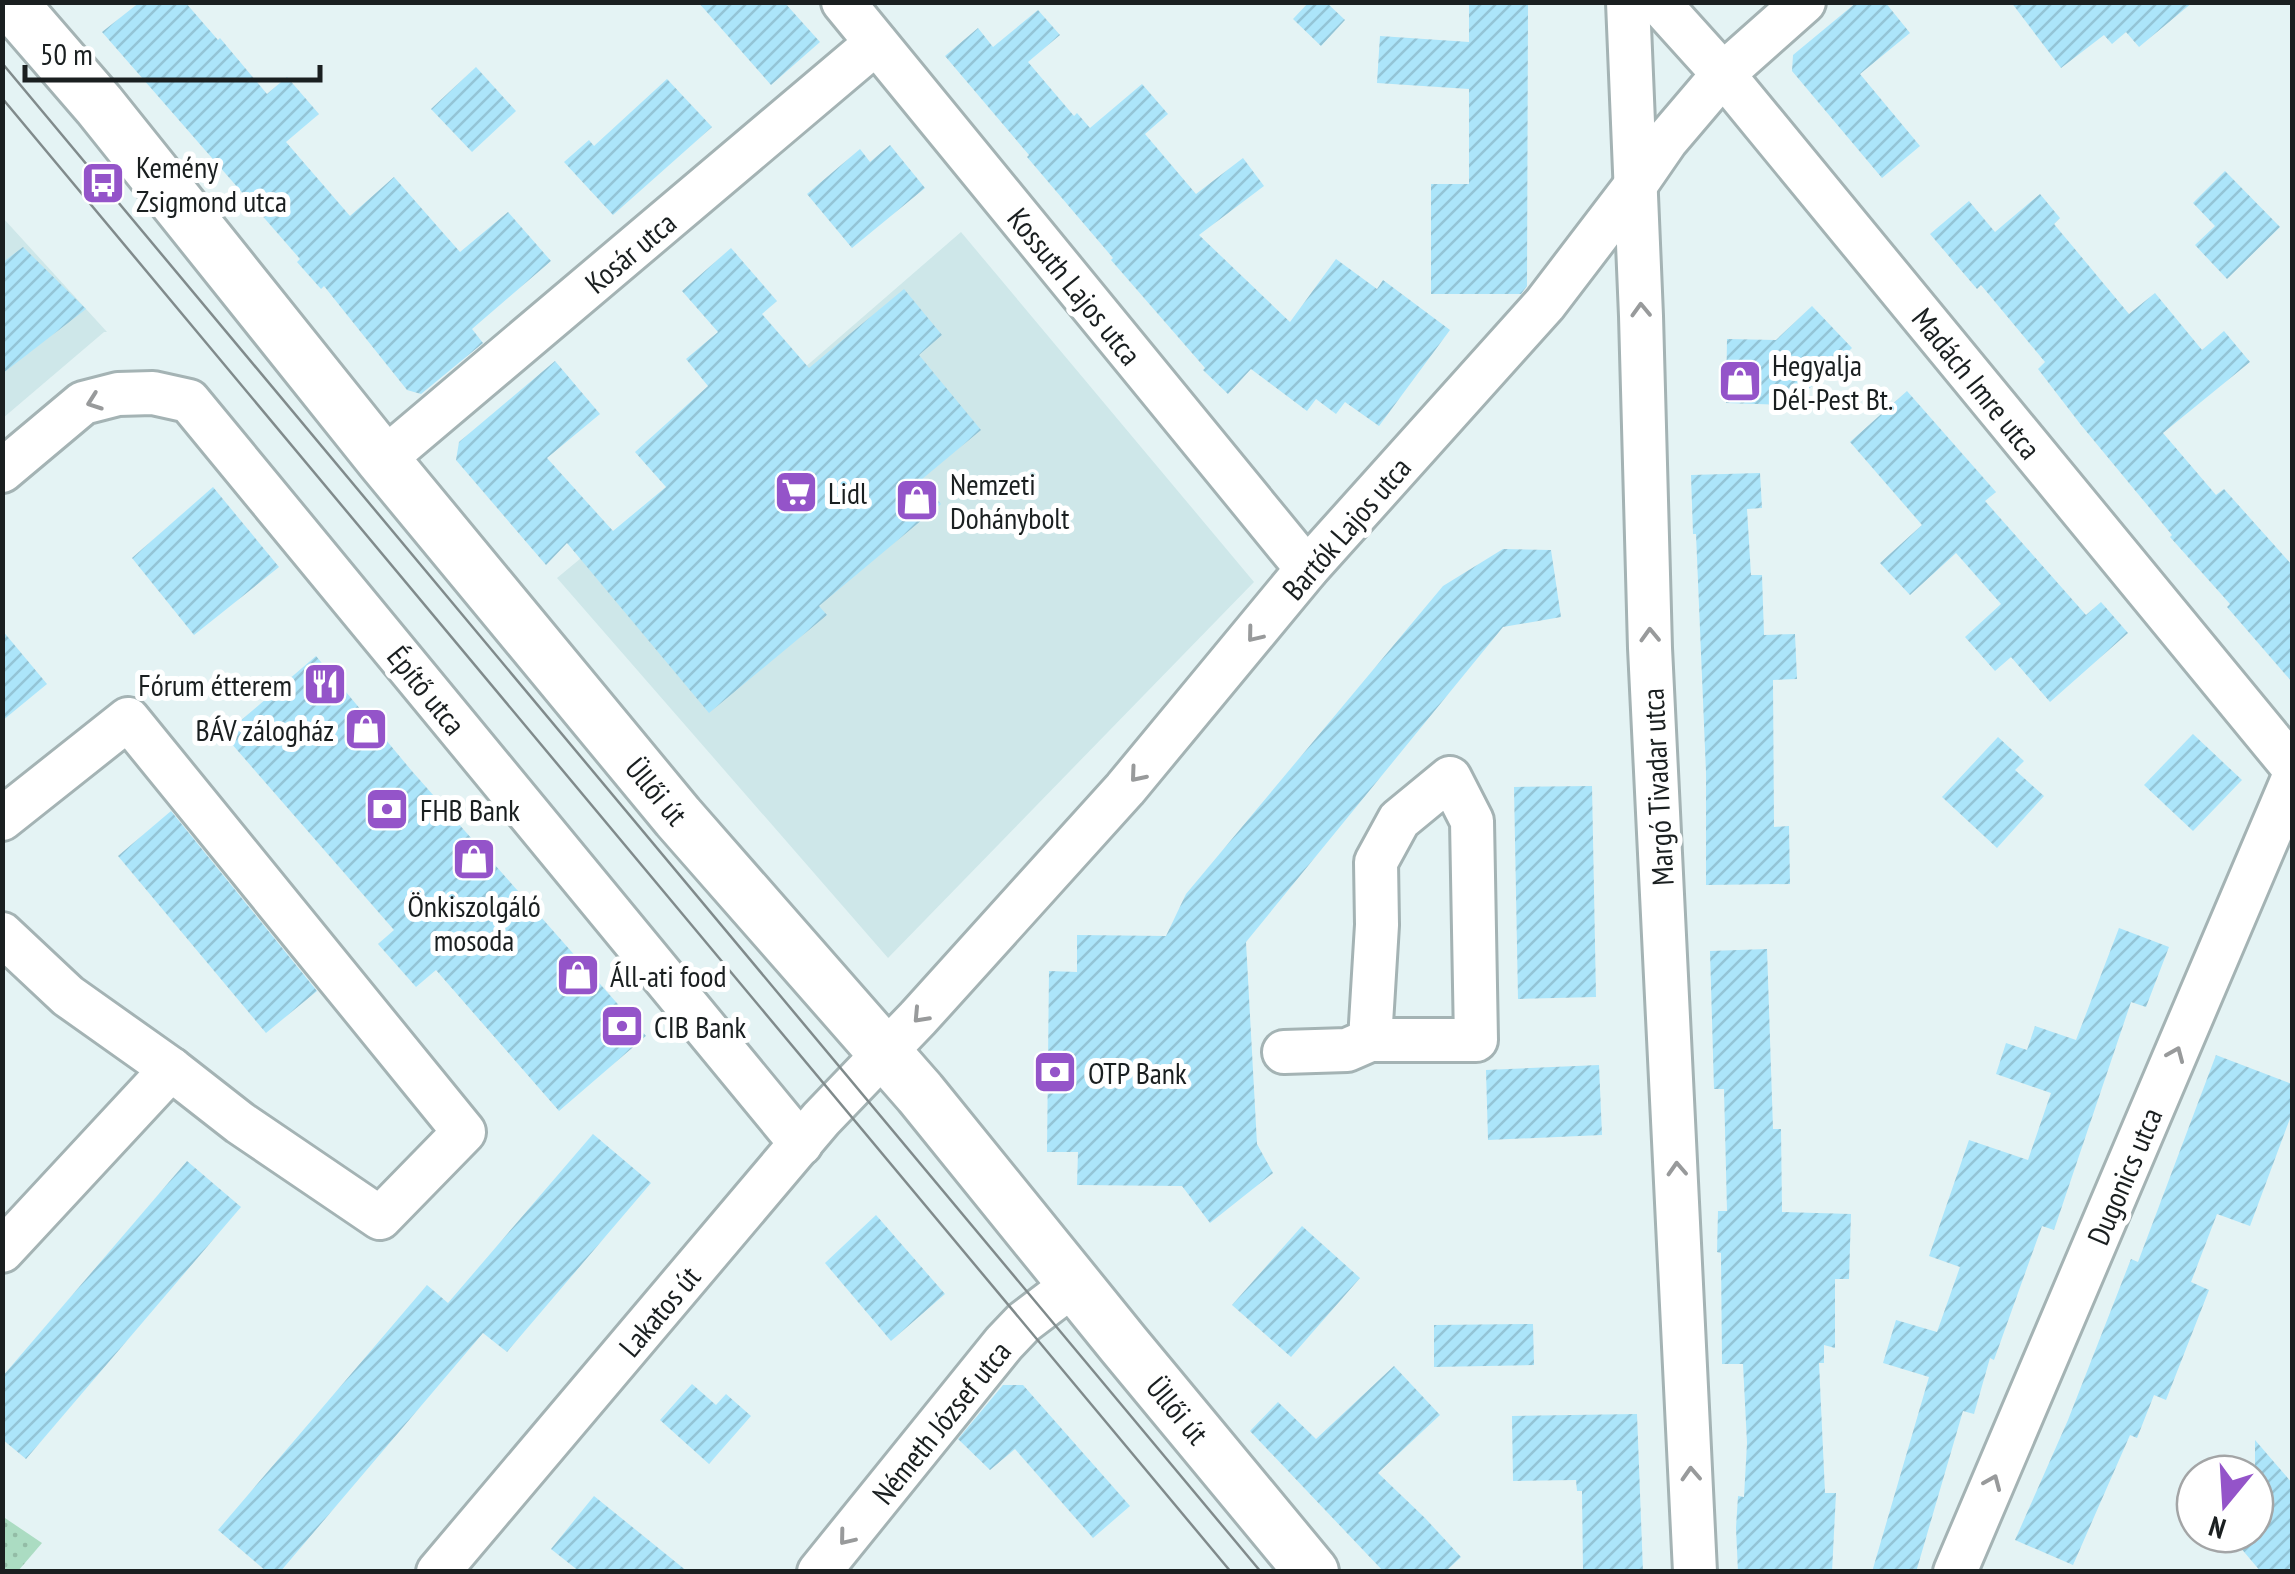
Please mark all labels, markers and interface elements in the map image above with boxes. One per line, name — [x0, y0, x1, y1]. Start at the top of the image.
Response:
scale bar — [25, 20, 320, 82]
text: 50 m — [40, 34, 93, 73]
place label: Kemény Zsigmond utca — [136, 147, 287, 220]
bus stop icon: Kemény Zsigmond utca — [80, 160, 126, 206]
street label: Kossuth Lajos utca — [1000, 199, 1150, 373]
street label: Kosár utca — [576, 203, 684, 301]
street label: Madách Imre utca — [1904, 299, 2050, 467]
one-way arrow — [1630, 301, 1651, 317]
place label: Hegyalja Dél-Pest Bt. — [1772, 345, 1893, 418]
shop icon: Hegyalja Dél-Pest Bt. — [1717, 358, 1763, 404]
one-way arrow — [86, 390, 103, 411]
street label: Bartók Lajos utca — [1273, 448, 1419, 608]
place label: Nemzeti Dohánybolt — [950, 464, 1070, 537]
supermarket icon: Lidl — [773, 469, 819, 515]
place label: Lidl — [828, 473, 867, 512]
shop icon: Nemzeti Dohánybolt — [894, 477, 940, 523]
one-way arrow — [1248, 624, 1266, 642]
one-way arrow — [1640, 626, 1661, 642]
street label: Építő utca — [379, 638, 475, 742]
restaurant icon: Fórum étterem — [302, 661, 348, 707]
place label: Fórum étterem — [138, 665, 292, 704]
street label: Margó Tivadar utca — [1632, 687, 1682, 887]
shop icon: BÁV zálogház — [343, 706, 389, 752]
place label: BÁV zálogház — [196, 710, 334, 749]
street label: Üllői út — [617, 749, 697, 833]
one-way arrow — [1131, 763, 1149, 781]
bank icon: FHB Bank — [364, 786, 410, 832]
place label: FHB Bank — [420, 790, 520, 829]
shop icon: Önkiszolgáló mosoda — [451, 836, 497, 882]
place label: Önkiszolgáló mosoda — [407, 886, 541, 959]
shop icon: Áll-ati food — [555, 952, 601, 998]
place label: Áll-ati food — [610, 956, 726, 995]
bank icon: CIB Bank — [599, 1003, 645, 1049]
one-way arrow — [914, 1004, 932, 1023]
place label: CIB Bank — [654, 1007, 747, 1046]
one-way arrow — [2164, 1046, 2184, 1064]
bank icon: OTP Bank — [1032, 1049, 1078, 1095]
place label: OTP Bank — [1088, 1053, 1187, 1092]
street label: Dugonics utca — [2078, 1102, 2170, 1250]
one-way arrow — [1666, 1161, 1687, 1176]
street label: Lakatos út — [610, 1257, 709, 1364]
street label: Németh József utca — [863, 1332, 1019, 1512]
street label: Üllői út — [1138, 1368, 1218, 1452]
north arrow — [2175, 1454, 2275, 1554]
one-way arrow — [1681, 1466, 1702, 1482]
one-way arrow — [1981, 1474, 2001, 1492]
text: N — [2204, 1508, 2230, 1548]
one-way arrow — [840, 1527, 858, 1545]

